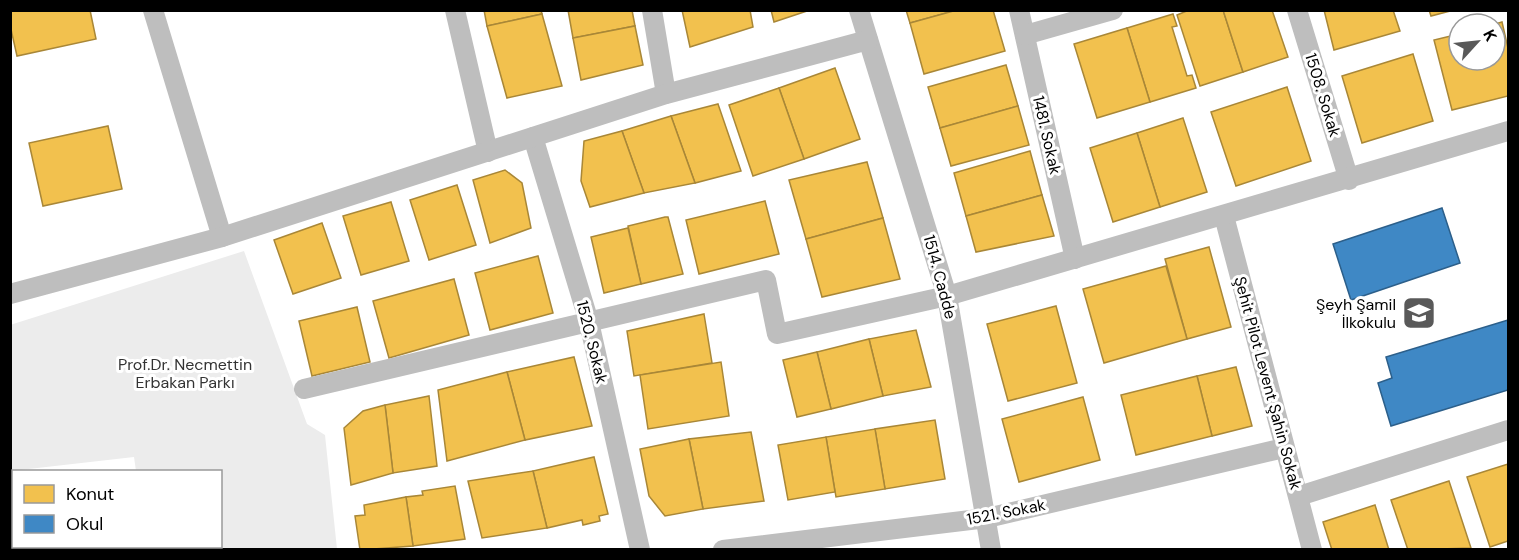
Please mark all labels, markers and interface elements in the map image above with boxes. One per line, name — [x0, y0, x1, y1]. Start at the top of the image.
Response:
north arrow — [1447, 12, 1507, 72]
text: K — [1478, 26, 1502, 45]
street label: 1508. Sokak — [1300, 51, 1346, 139]
street label: 1481. Sokak — [1028, 94, 1066, 176]
street label: 1514. Cadde — [919, 233, 961, 321]
street label: Şehit Pilot Levent Şahin Sokak — [1229, 274, 1307, 492]
place label: Şeyh Şamil İlkokulu — [1316, 294, 1396, 333]
school or university icon: Şeyh Şamil İlkokulu — [1401, 295, 1437, 331]
street label: 1520. Sokak — [572, 298, 612, 386]
park label: Prof.Dr. Necmettin Erbakan Parkı — [118, 354, 252, 393]
legend — [12, 470, 222, 548]
text: Konut — [66, 482, 114, 506]
street label: 1521. Sokak — [965, 494, 1047, 530]
text: Okul — [66, 512, 103, 536]

